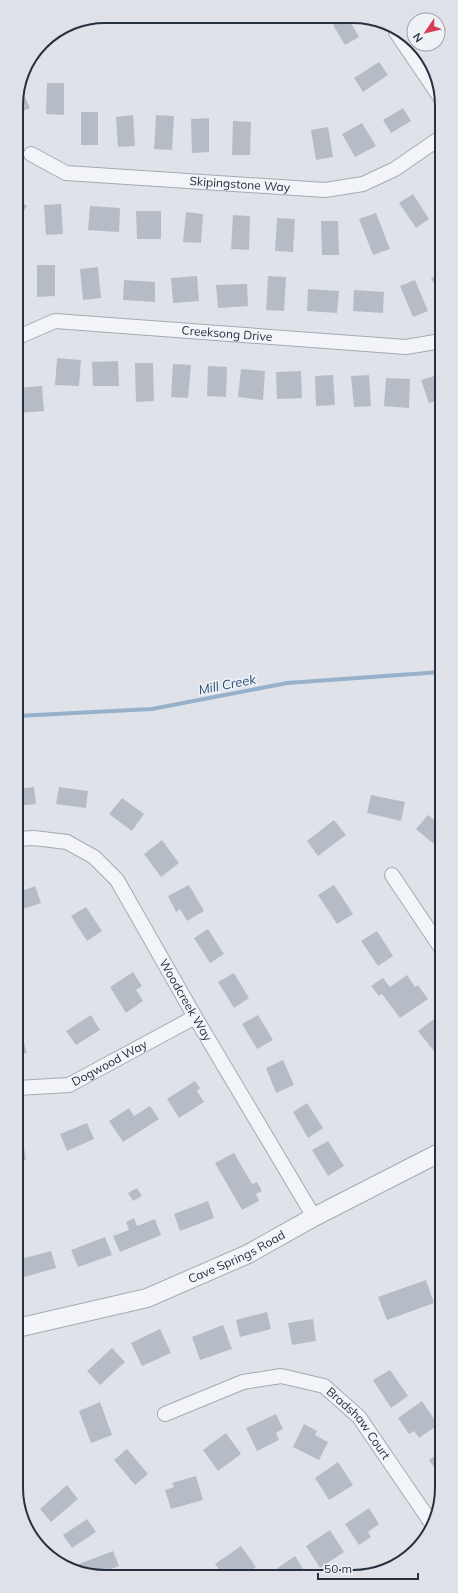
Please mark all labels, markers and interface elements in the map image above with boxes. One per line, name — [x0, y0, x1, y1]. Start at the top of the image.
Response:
north arrow — [406, 12, 446, 52]
text: N — [410, 30, 426, 45]
street label: Skipingstone Way — [189, 173, 291, 195]
street label: Creeksong Drive — [181, 322, 273, 344]
water label: Mill Creek — [197, 671, 257, 697]
street label: Woodcreek Way — [157, 956, 216, 1044]
street label: Dogwood Way — [69, 1036, 150, 1089]
street label: Cave Springs Road — [186, 1227, 287, 1286]
street label: Bradshaw Court — [324, 1384, 394, 1462]
scale bar — [318, 1555, 418, 1581]
text: 50 m — [324, 1561, 352, 1576]

